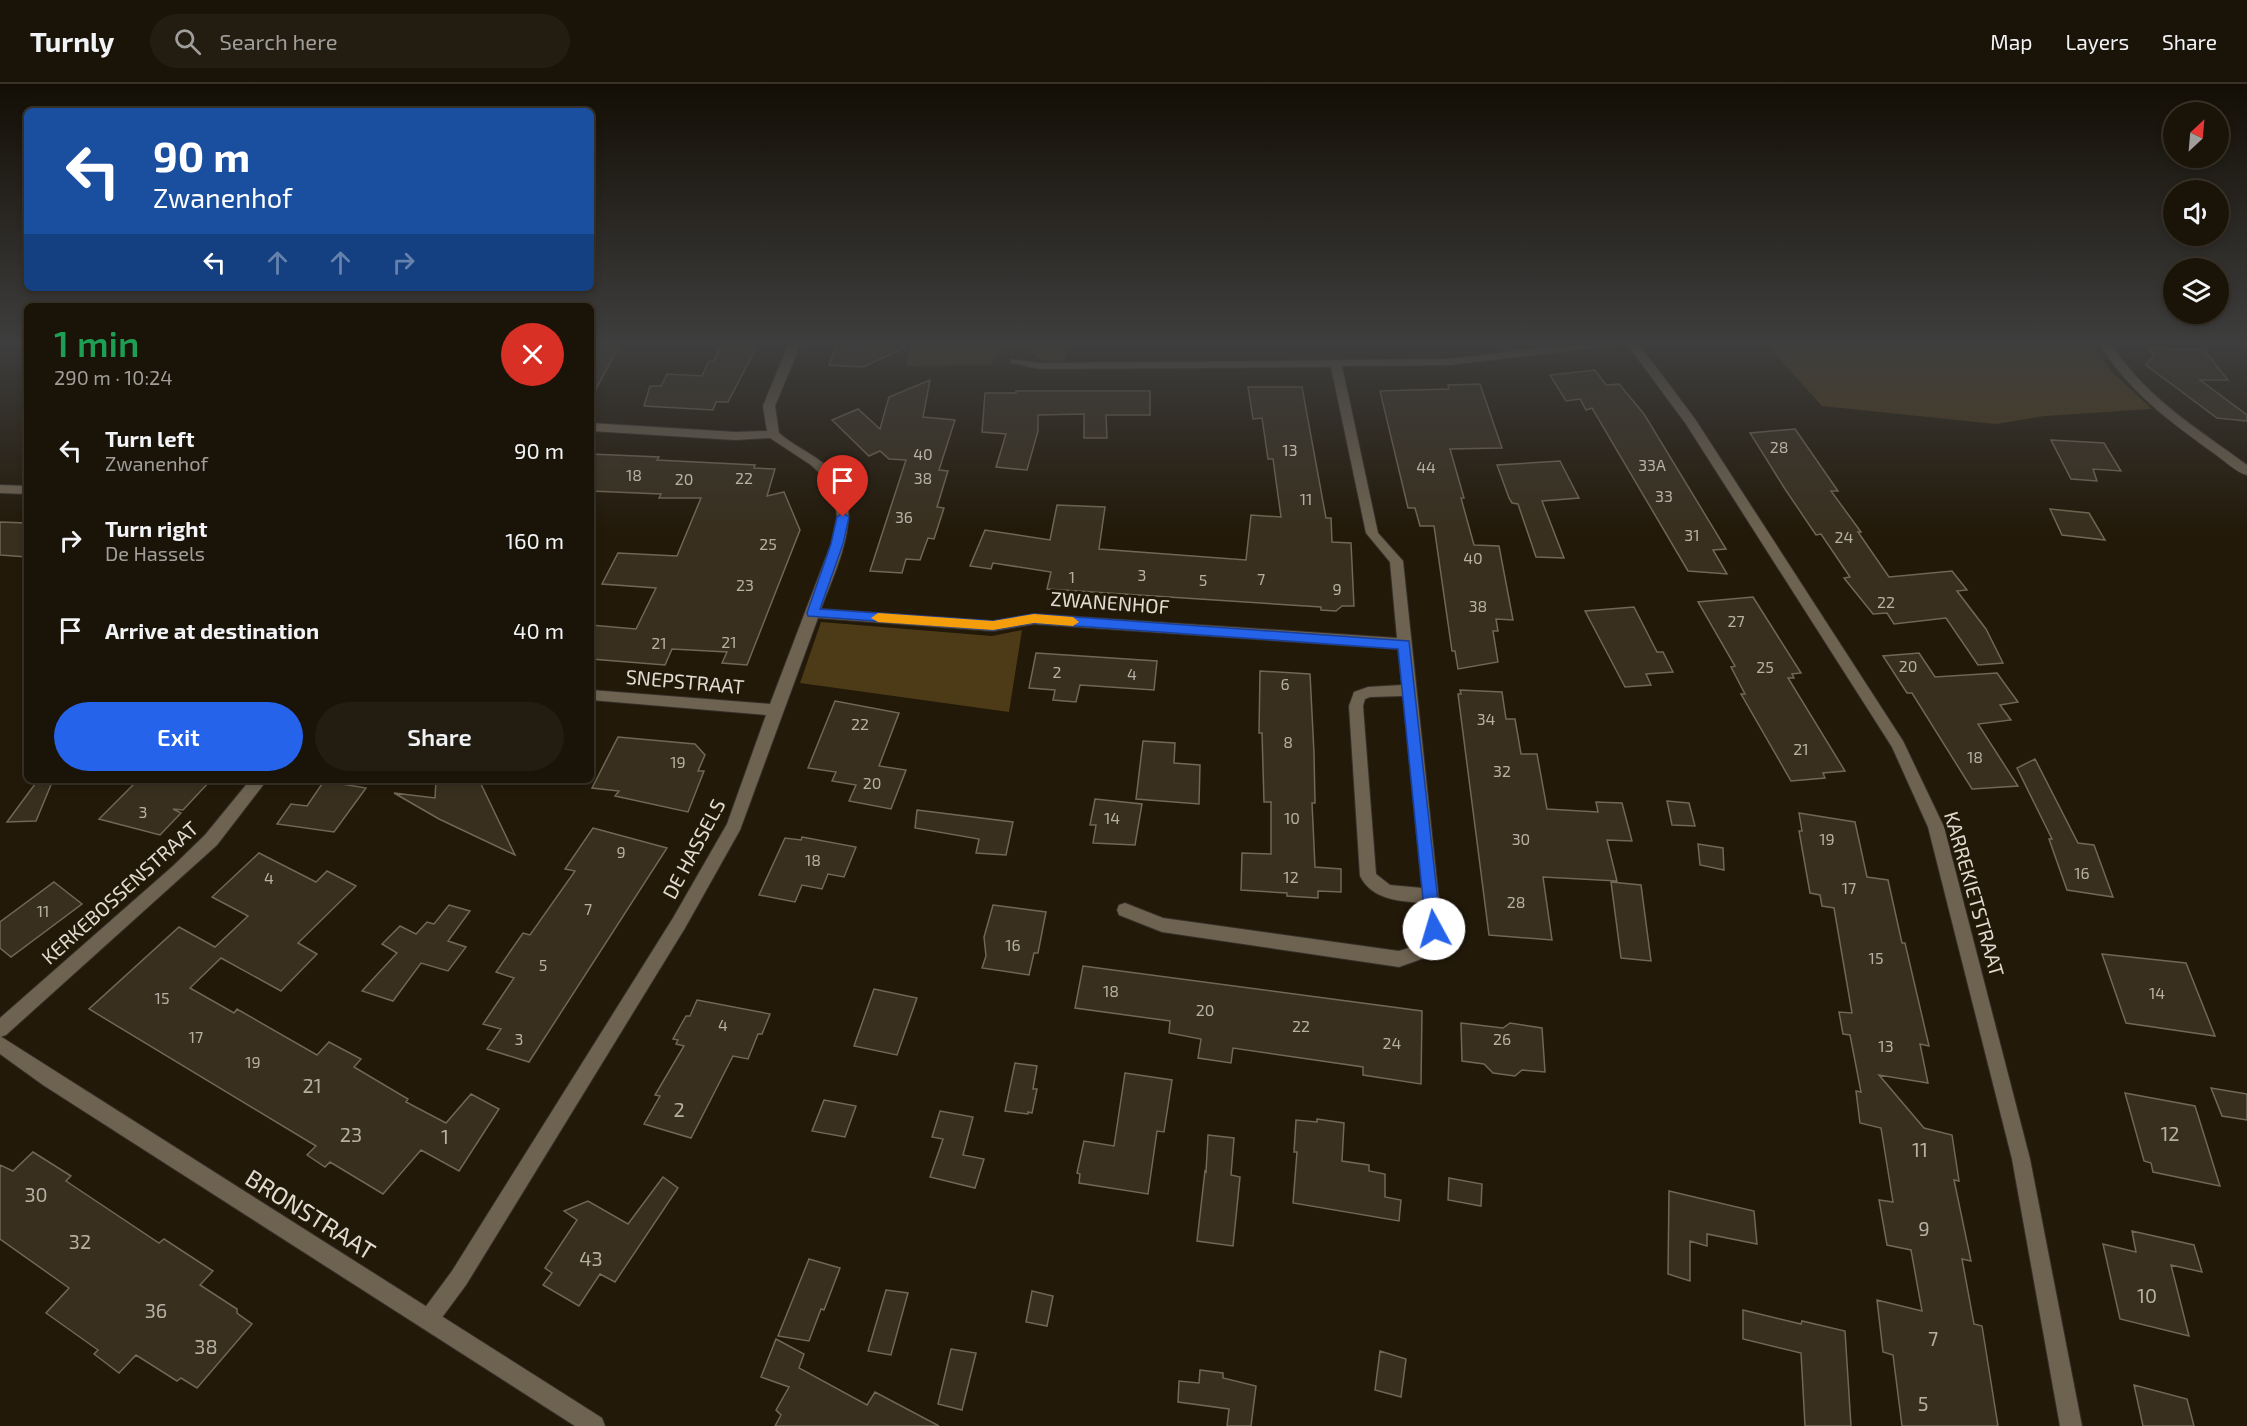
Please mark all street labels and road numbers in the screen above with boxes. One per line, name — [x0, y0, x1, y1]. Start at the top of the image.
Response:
street label: ZWANENHOF — [1050, 586, 1171, 618]
street label: SNEPSTRAAT — [625, 664, 746, 698]
street label: DE HASSELS — [657, 794, 730, 903]
street label: KARREKIETSTRAAT — [1940, 808, 2010, 979]
street label: KERKEBOSSENSTRAAT — [36, 815, 203, 969]
street label: BRONSTRAAT — [241, 1162, 381, 1265]

